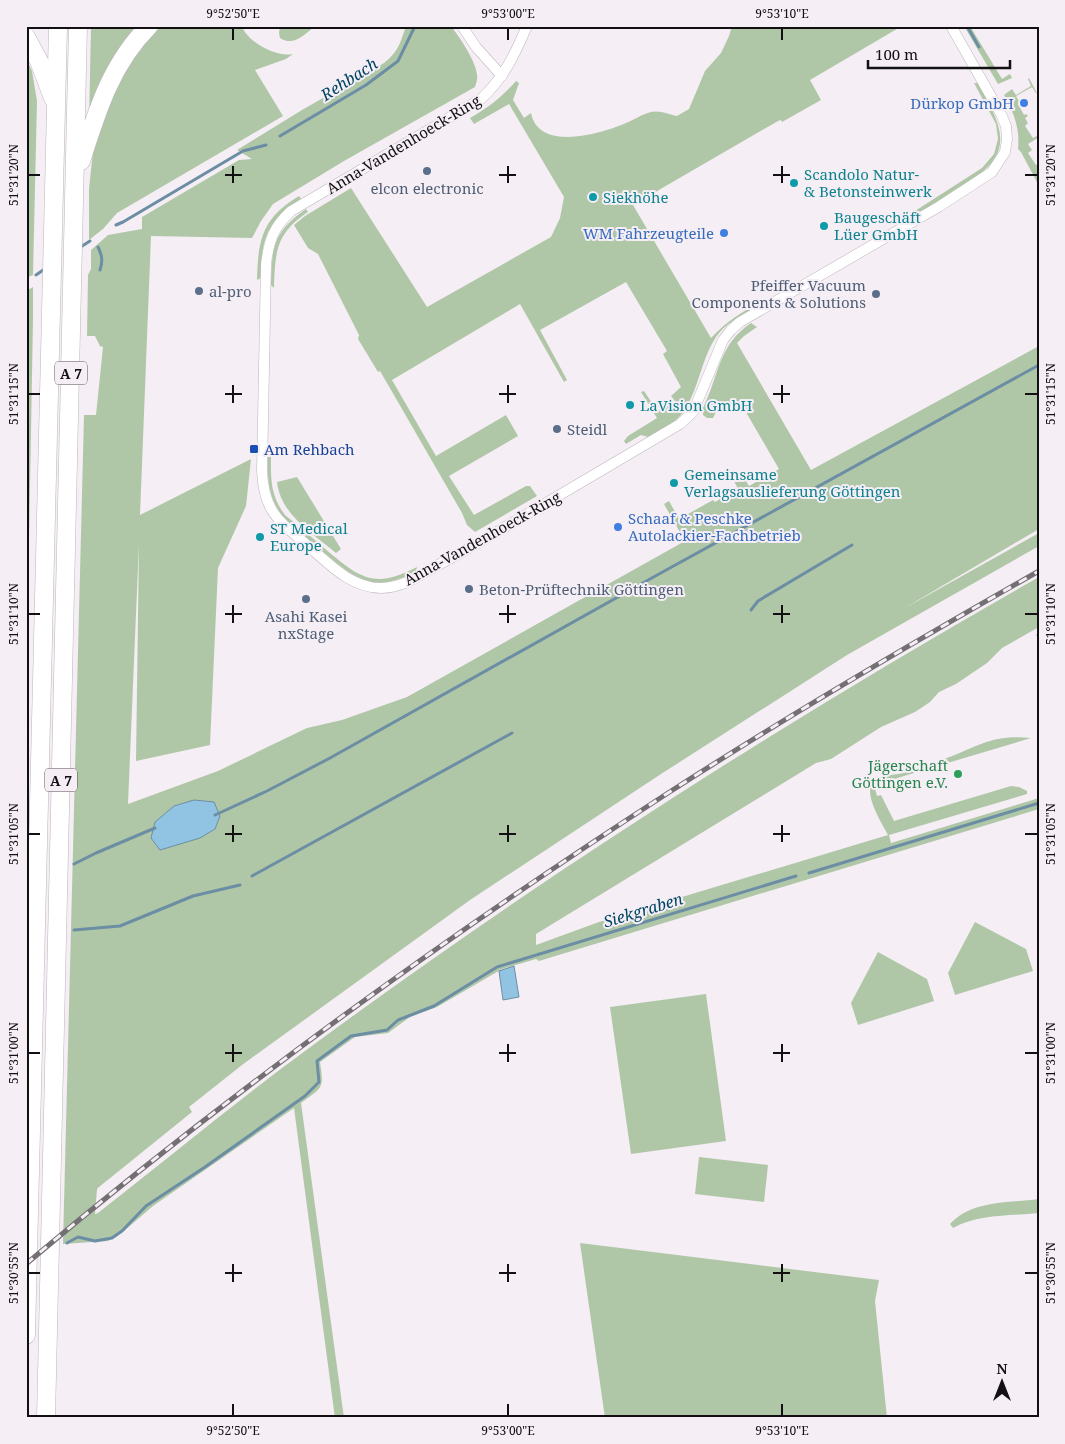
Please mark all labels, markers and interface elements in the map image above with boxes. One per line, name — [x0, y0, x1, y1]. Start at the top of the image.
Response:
text: 9°52'50"E — [206, 5, 260, 22]
text: 9°53'00"E — [481, 5, 535, 22]
text: 9°53'10"E — [755, 5, 809, 22]
scale bar — [868, 38, 1010, 70]
text: 100 m — [875, 44, 918, 64]
water label: Rehbach — [315, 52, 382, 106]
street label: Anna-Vandenhoeck-Ring — [322, 90, 484, 198]
place label: Dürkop GmbH — [910, 93, 1014, 113]
marker: Dürkop GmbH — [1018, 97, 1030, 109]
text: 51°31'20"N — [5, 144, 22, 206]
text: 51°31'20"N — [1042, 144, 1059, 206]
place label: Scandolo Natur- & Betonsteinwerk — [804, 164, 932, 201]
marker: elcon electronic — [421, 165, 433, 177]
marker: Scandolo Natur- & Betonsteinwerk — [788, 177, 800, 189]
place label: elcon electronic — [370, 178, 484, 198]
place label: Siekhöhe — [603, 187, 669, 207]
marker: Siekhöhe — [587, 191, 599, 203]
place label: Baugeschäft Lüer GmbH — [834, 207, 921, 244]
marker: Baugeschäft Lüer GmbH — [818, 220, 830, 232]
place label: WM Fahrzeugteile — [583, 223, 714, 243]
marker: WM Fahrzeugteile — [718, 227, 730, 239]
place label: Pfeiffer Vacuum Components & Solutions — [692, 275, 866, 312]
place label: al-pro — [209, 281, 252, 301]
marker: al-pro — [193, 285, 205, 297]
marker: Pfeiffer Vacuum Components & Solutions — [870, 288, 882, 300]
road number: A 7 — [55, 362, 87, 384]
text: 51°31'15"N — [5, 363, 22, 425]
text: 51°31'15"N — [1042, 363, 1059, 425]
place label: LaVision GmbH — [640, 395, 753, 415]
marker: LaVision GmbH — [624, 399, 636, 411]
place label: Steidl — [567, 419, 607, 439]
marker: Steidl — [551, 423, 563, 435]
place label: Am Rehbach — [264, 439, 355, 459]
marker: Am Rehbach — [248, 443, 260, 455]
place label: Gemeinsame Verlagsauslieferung Göttingen — [684, 464, 901, 501]
marker: Gemeinsame Verlagsauslieferung Göttingen — [668, 477, 680, 489]
street label: Anna-Vandenhoeck-Ring — [400, 486, 564, 590]
place label: Schaaf & Peschke Autolackier-Fachbetrieb — [628, 508, 801, 545]
place label: ST Medical Europe — [270, 518, 348, 555]
marker: Schaaf & Peschke Autolackier-Fachbetrieb — [612, 521, 624, 533]
marker: ST Medical Europe — [254, 531, 266, 543]
place label: Beton-Prüftechnik Göttingen — [479, 579, 684, 599]
text: 51°31'10"N — [5, 583, 22, 645]
marker: Beton-Prüftechnik Göttingen — [463, 583, 475, 595]
text: 51°31'10"N — [1042, 583, 1059, 645]
marker: Asahi Kasei nxStage — [300, 593, 312, 605]
place label: Asahi Kasei nxStage — [265, 606, 347, 643]
place label: Jägerschaft Göttingen e.V. — [852, 755, 948, 792]
road number: A 7 — [45, 768, 77, 792]
marker: Jägerschaft Göttingen e.V. — [952, 768, 964, 780]
text: 51°31'05"N — [5, 803, 22, 865]
text: 51°31'05"N — [1042, 803, 1059, 865]
water label: Siekgraben — [601, 887, 686, 933]
text: 51°31'00"N — [5, 1022, 22, 1084]
text: 51°31'00"N — [1042, 1022, 1059, 1084]
text: 51°30'55"N — [5, 1242, 22, 1304]
text: 51°30'55"N — [1042, 1242, 1059, 1304]
north arrow — [978, 1356, 1028, 1406]
text: N — [996, 1359, 1008, 1378]
text: 9°52'50"E — [206, 1422, 260, 1439]
text: 9°53'00"E — [481, 1422, 535, 1439]
text: 9°53'10"E — [755, 1422, 809, 1439]

